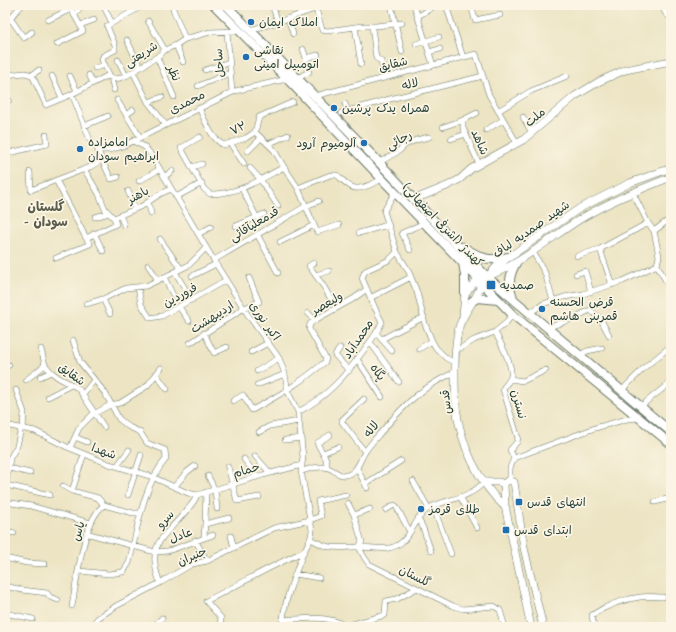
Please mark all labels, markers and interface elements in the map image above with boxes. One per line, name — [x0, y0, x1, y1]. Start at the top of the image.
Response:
place label: املاک ایمان — [259, 14, 318, 31]
marker: املاک ایمان — [246, 17, 256, 27]
street label: شریعتی — [121, 37, 161, 72]
place label: نقاشی اتومبیل امینی — [254, 42, 319, 73]
street label: ساحل — [210, 48, 229, 78]
marker: نقاشی اتومبیل امینی — [241, 52, 251, 62]
street label: شقایق — [377, 53, 410, 76]
street label: نظر — [162, 61, 185, 84]
street label: لاله — [400, 74, 420, 95]
street label: محمدی — [166, 86, 208, 118]
place label: همراه یدک پرشین — [342, 100, 430, 117]
marker: همراه یدک پرشین — [329, 103, 339, 113]
street label: ملت — [521, 104, 549, 131]
street label: ۷۲ — [227, 117, 249, 140]
street label: رجائی — [383, 126, 415, 154]
street label: شاهد — [466, 127, 493, 158]
place label: امامزاده ابراهیم سودان — [88, 134, 159, 165]
place label: آلومیوم آرود — [297, 135, 357, 152]
marker: آلومیوم آرود — [359, 138, 369, 148]
marker: امامزاده ابراهیم سودان — [75, 144, 85, 154]
street label: کهندژ (اشرفی اصفهانی) — [398, 180, 487, 271]
street label: باهنر — [123, 183, 152, 209]
street label: شهید صمدیه لباف — [489, 197, 573, 262]
district label: گلستان - سودان — [24, 198, 68, 231]
street label: قدمعلیآقائی — [226, 203, 282, 246]
place label: صمدیه — [500, 277, 534, 294]
street label: فروردین — [160, 279, 200, 312]
marker: صمدیه — [485, 279, 497, 291]
street label: ولیعصر — [307, 288, 346, 320]
place label: قرض الحسنه قمربنی هاشم — [550, 294, 617, 325]
street label: اردیبهشت — [187, 297, 237, 338]
street label: اکبر نوری — [245, 298, 284, 344]
marker: قرض الحسنه قمربنی هاشم — [537, 304, 547, 314]
street label: محمدآباد — [339, 316, 378, 362]
street label: شقایق — [55, 359, 89, 390]
street label: پگاه — [366, 360, 389, 384]
street label: نسترن — [506, 388, 531, 421]
street label: قدس — [437, 389, 456, 415]
street label: لاله — [359, 417, 383, 441]
street label: شهدا — [89, 439, 119, 464]
street label: حمام — [231, 458, 262, 483]
place label: انتهای قدس — [527, 494, 586, 511]
marker: انتهای قدس — [514, 497, 524, 507]
place label: طلای قرمز — [428, 501, 480, 518]
marker: طلای قرمز — [416, 504, 426, 514]
street label: سرو — [152, 506, 178, 533]
street label: یاس — [67, 519, 90, 543]
place label: ابتدای قدس — [514, 522, 572, 539]
street label: عادل — [167, 523, 196, 548]
marker: ابتدای قدس — [501, 525, 511, 535]
street label: جنیران — [175, 543, 210, 570]
street label: گلستان — [396, 561, 434, 592]

